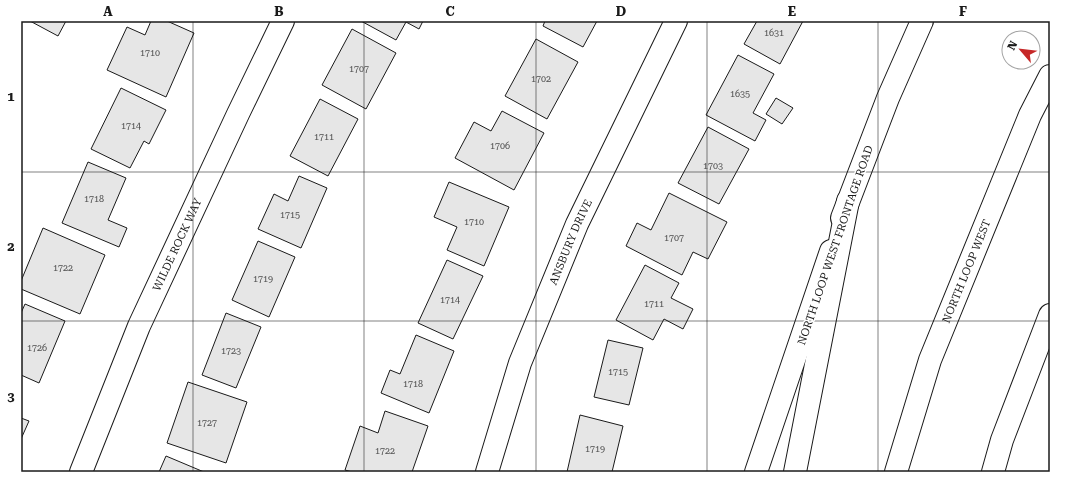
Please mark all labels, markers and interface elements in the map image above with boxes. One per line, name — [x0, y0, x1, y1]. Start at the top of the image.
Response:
text: A — [103, 4, 113, 19]
text: B — [274, 4, 284, 19]
text: C — [445, 4, 455, 19]
text: D — [616, 4, 626, 19]
text: E — [788, 4, 796, 19]
text: F — [959, 4, 967, 19]
house number: 1631 — [764, 28, 784, 38]
north arrow — [1001, 30, 1041, 70]
text: N — [1005, 38, 1021, 52]
house number: 1710 — [140, 48, 160, 58]
house number: 1707 — [349, 64, 369, 74]
house number: 1702 — [531, 74, 551, 84]
text: 1 — [7, 89, 15, 104]
house number: 1635 — [730, 89, 750, 99]
house number: 1714 — [121, 121, 141, 131]
house number: 1711 — [314, 132, 334, 142]
house number: 1706 — [490, 141, 510, 151]
street label: NORTH LOOP WEST FRONTAGE ROAD — [795, 144, 876, 347]
house number: 1703 — [703, 161, 723, 171]
house number: 1718 — [84, 194, 104, 204]
street label: WILDE ROCK WAY — [150, 196, 205, 293]
street label: ANSBURY DRIVE — [547, 197, 595, 287]
house number: 1715 — [280, 210, 300, 220]
house number: 1710 — [464, 217, 484, 227]
street label: NORTH LOOP WEST — [940, 218, 994, 325]
house number: 1707 — [664, 233, 684, 243]
text: 2 — [7, 239, 15, 254]
house number: 1722 — [53, 263, 73, 273]
house number: 1719 — [253, 274, 273, 284]
house number: 1714 — [440, 295, 460, 305]
house number: 1711 — [644, 299, 664, 309]
house number: 1726 — [27, 343, 47, 353]
house number: 1723 — [221, 346, 241, 356]
house number: 1715 — [608, 367, 628, 377]
house number: 1718 — [403, 379, 423, 389]
text: 3 — [7, 389, 15, 404]
house number: 1727 — [197, 418, 217, 428]
house number: 1719 — [585, 444, 605, 454]
house number: 1722 — [375, 446, 395, 456]

